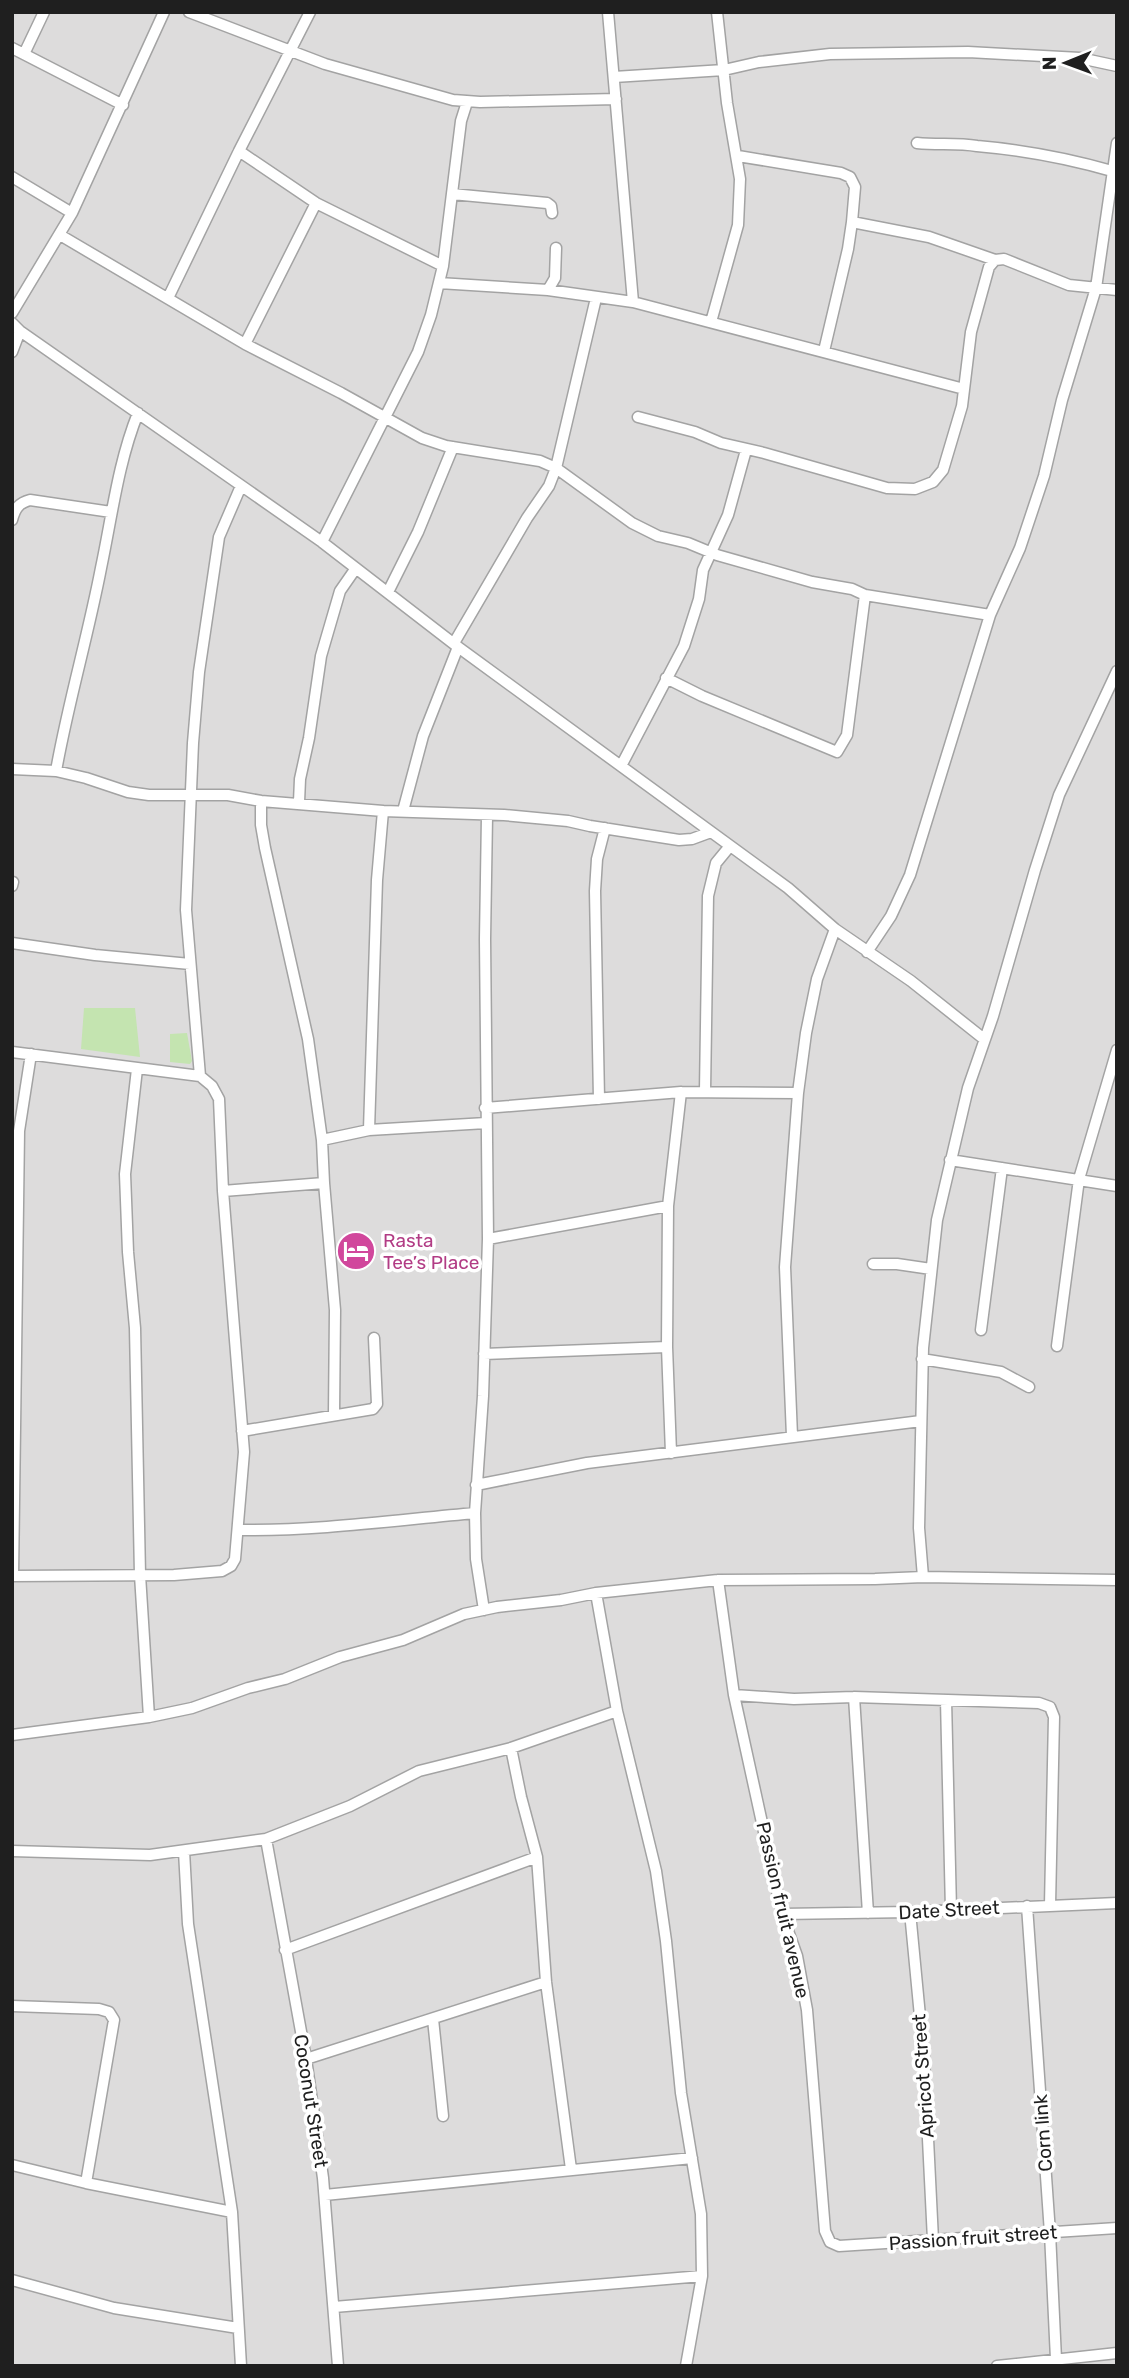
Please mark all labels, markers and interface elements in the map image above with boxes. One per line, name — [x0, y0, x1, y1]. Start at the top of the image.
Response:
north arrow — [1031, 28, 1101, 98]
text: N — [1038, 56, 1061, 70]
place label: Rasta Tee’s Place — [383, 1229, 479, 1274]
hotel icon: Rasta Tee’s Place — [335, 1230, 377, 1272]
street label: Passion fruit avenue — [751, 1819, 815, 2001]
street label: Date Street — [898, 1896, 1001, 1924]
street label: Apricot Street — [907, 2013, 939, 2139]
street label: Coconut Street — [289, 2033, 333, 2170]
street label: Corn link — [1029, 2093, 1057, 2172]
street label: Passion fruit street — [888, 2221, 1058, 2255]

